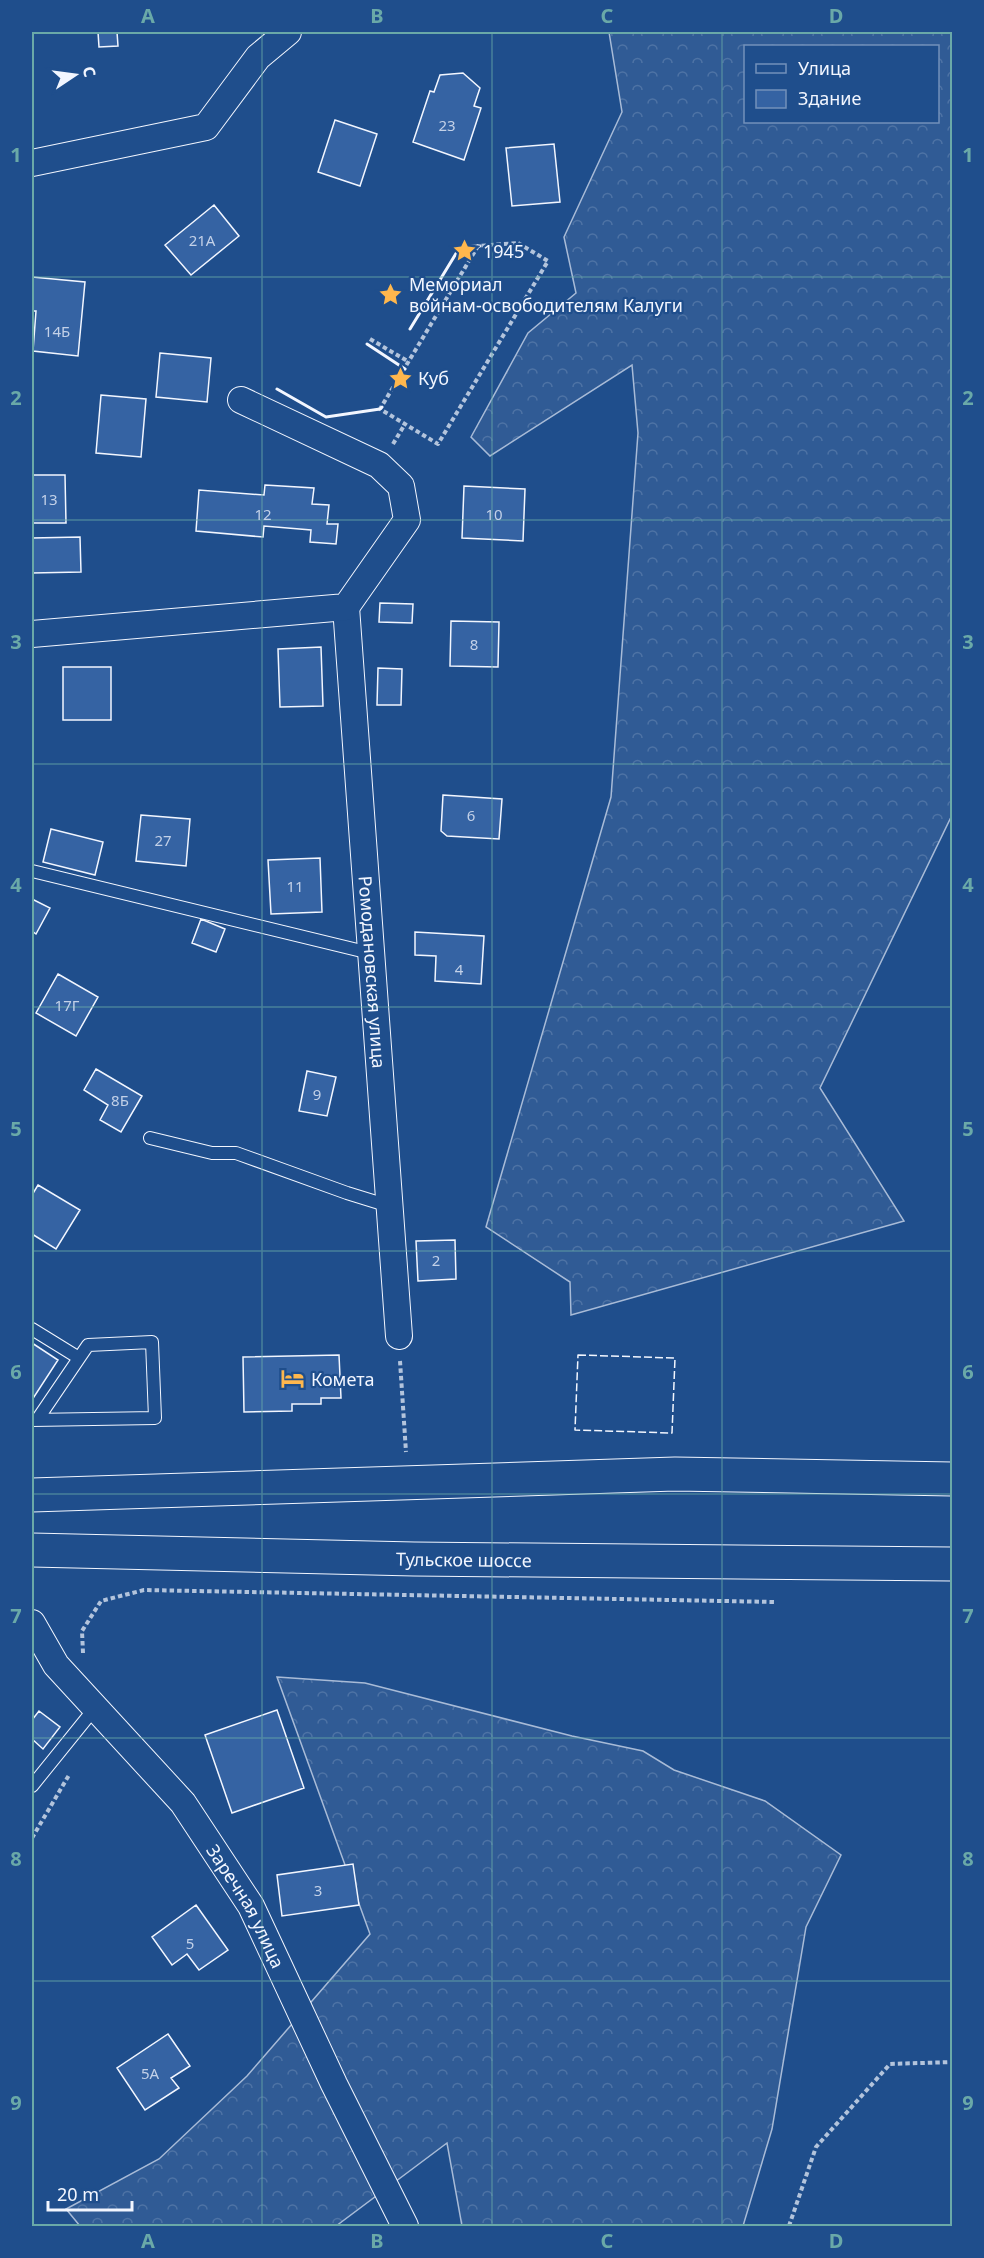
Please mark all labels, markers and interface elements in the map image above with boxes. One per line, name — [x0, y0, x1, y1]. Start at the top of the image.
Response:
text: A — [141, 2, 155, 29]
text: B — [370, 2, 384, 29]
text: C — [601, 2, 614, 29]
text: D — [829, 2, 843, 29]
north arrow — [45, 45, 105, 105]
legend — [744, 45, 939, 123]
text: Улица — [798, 56, 851, 80]
text: С — [78, 64, 101, 79]
text: Здание — [798, 86, 862, 110]
house number: 23 — [438, 115, 456, 135]
text: 1 — [10, 141, 22, 168]
text: 1 — [962, 141, 974, 168]
house number: 21А — [189, 230, 216, 250]
place icon: 1945 — [452, 238, 478, 264]
place label: 1945 — [483, 239, 524, 263]
place label: Мемориал войнам-освободителям Калуги — [409, 272, 683, 317]
place icon: Мемориал войнам-освободителям Калуги — [378, 281, 404, 307]
house number: 14Б — [44, 321, 70, 341]
place icon: Куб — [387, 365, 413, 391]
place label: Куб — [418, 366, 449, 390]
text: 2 — [10, 384, 22, 411]
text: 2 — [962, 384, 974, 411]
house number: 13 — [40, 489, 58, 509]
house number: 12 — [254, 504, 272, 524]
house number: 10 — [485, 504, 503, 524]
text: 3 — [10, 628, 22, 655]
text: 3 — [962, 628, 974, 655]
house number: 8 — [470, 634, 478, 654]
house number: 6 — [467, 805, 475, 825]
house number: 27 — [154, 830, 172, 850]
text: 4 — [10, 871, 22, 898]
text: 4 — [962, 871, 974, 898]
street label: Ромодановская улица — [354, 875, 392, 1069]
house number: 11 — [286, 876, 304, 896]
house number: 4 — [455, 959, 464, 979]
house number: 17Г — [55, 995, 80, 1015]
house number: 9 — [313, 1084, 321, 1104]
house number: 8Б — [111, 1090, 129, 1110]
text: 5 — [10, 1115, 22, 1142]
text: 5 — [962, 1115, 974, 1142]
house number: 2 — [432, 1250, 440, 1270]
text: 6 — [10, 1358, 22, 1385]
text: 6 — [962, 1358, 974, 1385]
hotel icon: Комета — [280, 1366, 306, 1392]
place label: Комета — [311, 1367, 375, 1391]
street label: Тульское шоссе — [396, 1547, 532, 1572]
text: 7 — [10, 1602, 22, 1629]
text: 7 — [962, 1602, 974, 1629]
street label: Заречная улица — [201, 1839, 290, 1972]
text: 8 — [10, 1845, 22, 1872]
text: 8 — [962, 1845, 974, 1872]
house number: 3 — [314, 1880, 322, 1900]
house number: 5 — [186, 1933, 194, 1953]
house number: 5А — [141, 2063, 160, 2083]
text: 9 — [10, 2089, 22, 2116]
text: 9 — [962, 2089, 974, 2116]
scale bar — [48, 2174, 132, 2212]
text: 20 m — [57, 2182, 99, 2206]
text: A — [141, 2227, 155, 2254]
text: B — [370, 2227, 384, 2254]
text: C — [601, 2227, 614, 2254]
text: D — [829, 2227, 843, 2254]

